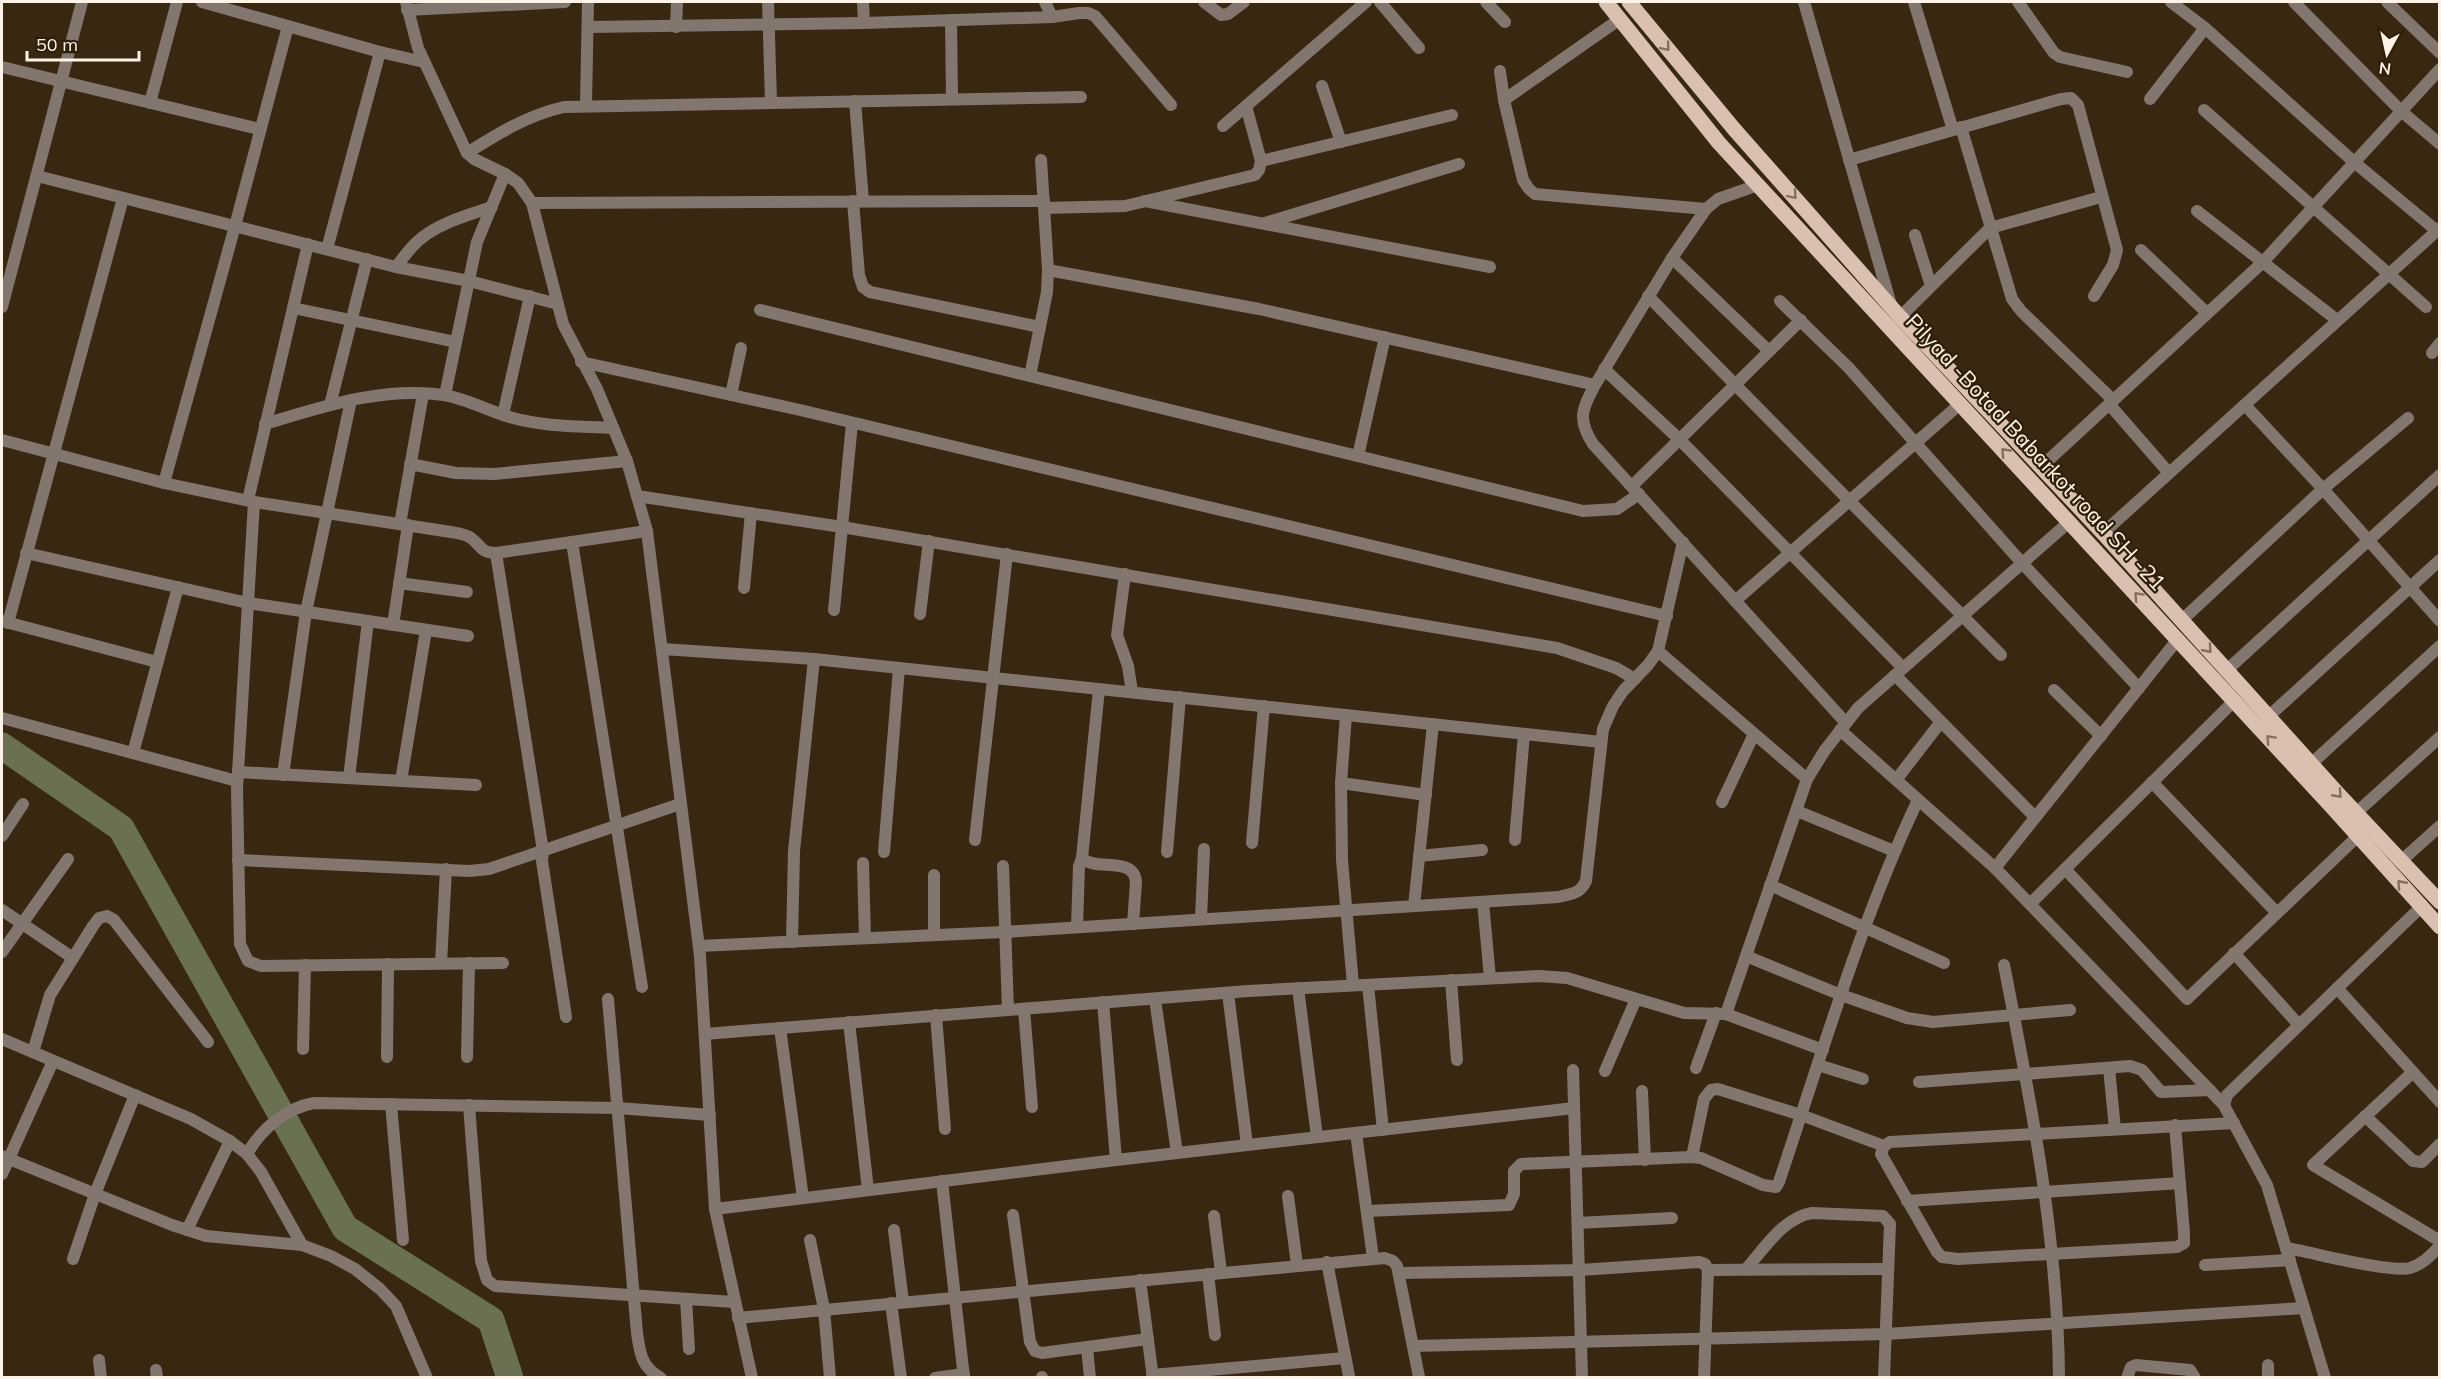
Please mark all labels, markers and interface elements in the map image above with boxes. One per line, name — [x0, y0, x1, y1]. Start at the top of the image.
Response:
scale bar — [27, 24, 140, 62]
north arrow — [2357, 24, 2417, 84]
text: 50 m — [36, 33, 78, 56]
one-way arrow — [1659, 40, 1670, 51]
text: N — [2378, 58, 2392, 80]
one-way arrow — [1786, 188, 1797, 199]
street label: Pilyad -Botad Babarkot road SH -21 — [1900, 307, 2172, 597]
one-way arrow — [2002, 449, 2013, 460]
one-way arrow — [2134, 592, 2145, 602]
one-way arrow — [2201, 642, 2212, 653]
one-way arrow — [2266, 735, 2277, 746]
one-way arrow — [2331, 787, 2342, 798]
one-way arrow — [2397, 880, 2408, 891]

